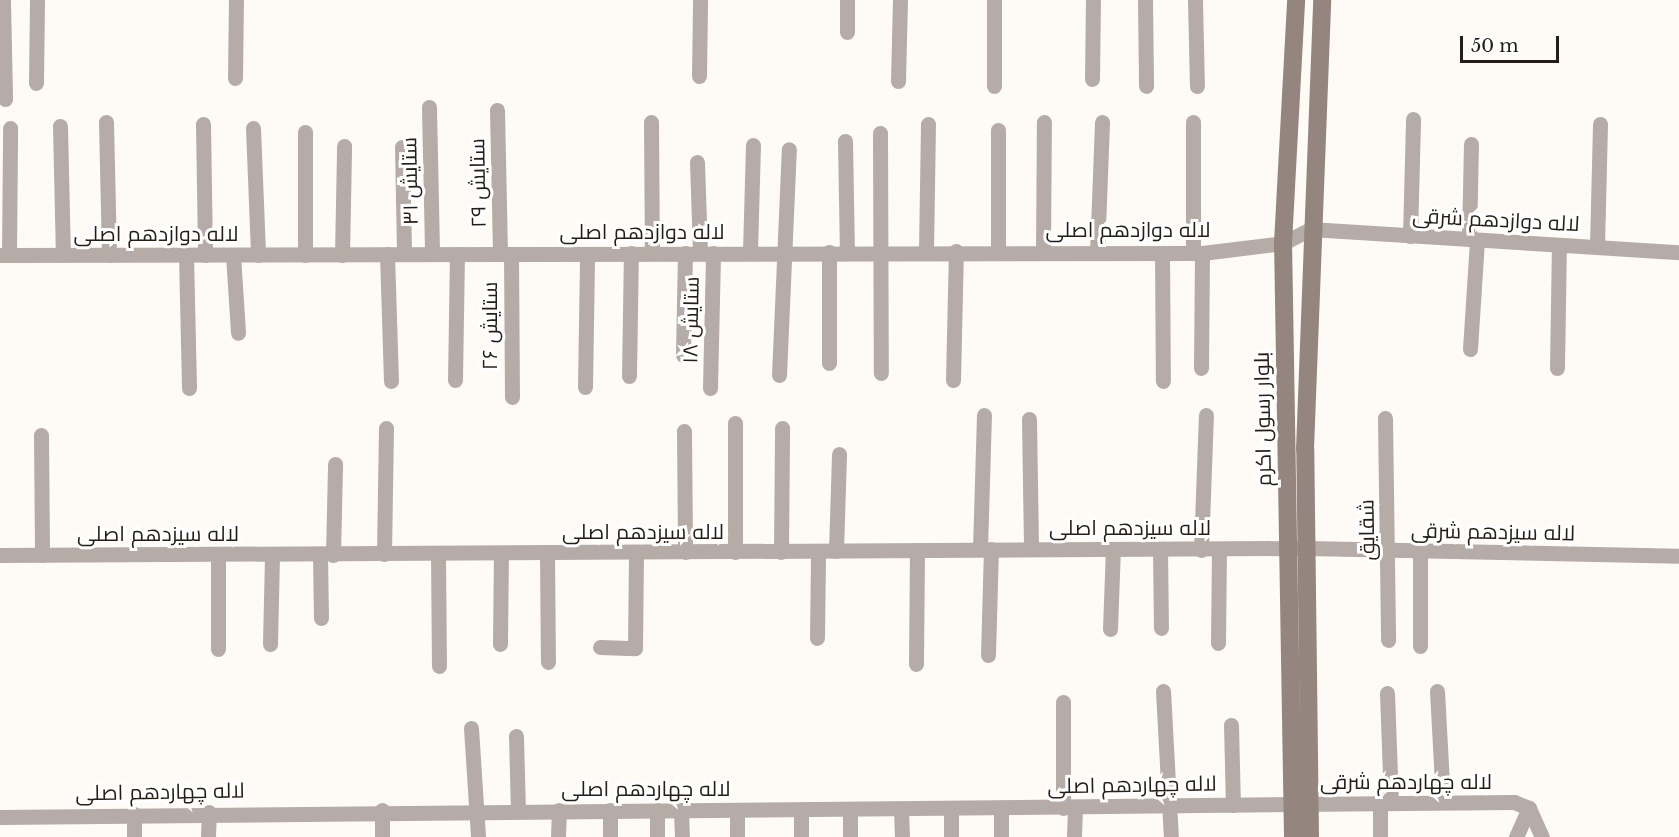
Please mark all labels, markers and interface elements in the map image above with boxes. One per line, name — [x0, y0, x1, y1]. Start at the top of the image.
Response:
scale bar — [1463, 24, 1562, 62]
text: 50 m — [1471, 35, 1519, 57]
street label: ستایش ۳۱ — [397, 137, 423, 225]
street label: ستایش ۲۹ — [465, 138, 491, 228]
street label: لاله دوازدهم شرقی — [1412, 203, 1580, 237]
street label: لاله دوازدهم اصلی — [1046, 217, 1210, 243]
street label: لاله دوازدهم اصلی — [560, 219, 724, 245]
street label: لاله دوازدهم اصلی — [74, 221, 238, 247]
street label: ستایش ۱۸ — [678, 276, 704, 364]
street label: ستایش ۲۶ — [477, 282, 503, 370]
street label: بلوار رسول اکرم — [1249, 351, 1277, 487]
street label: شقایق — [1354, 499, 1380, 561]
street label: لاله سیزدهم اصلی — [1049, 515, 1211, 541]
street label: لاله سیزدهم شرقی — [1411, 518, 1575, 546]
street label: لاله سیزدهم اصلی — [562, 519, 724, 545]
street label: لاله سیزدهم اصلی — [77, 521, 239, 547]
street label: لاله چهاردهم شرقی — [1320, 769, 1492, 795]
street label: لاله چهاردهم اصلی — [1047, 771, 1217, 799]
street label: لاله چهاردهم اصلی — [561, 776, 731, 802]
street label: لاله چهاردهم اصلی — [75, 778, 245, 806]

